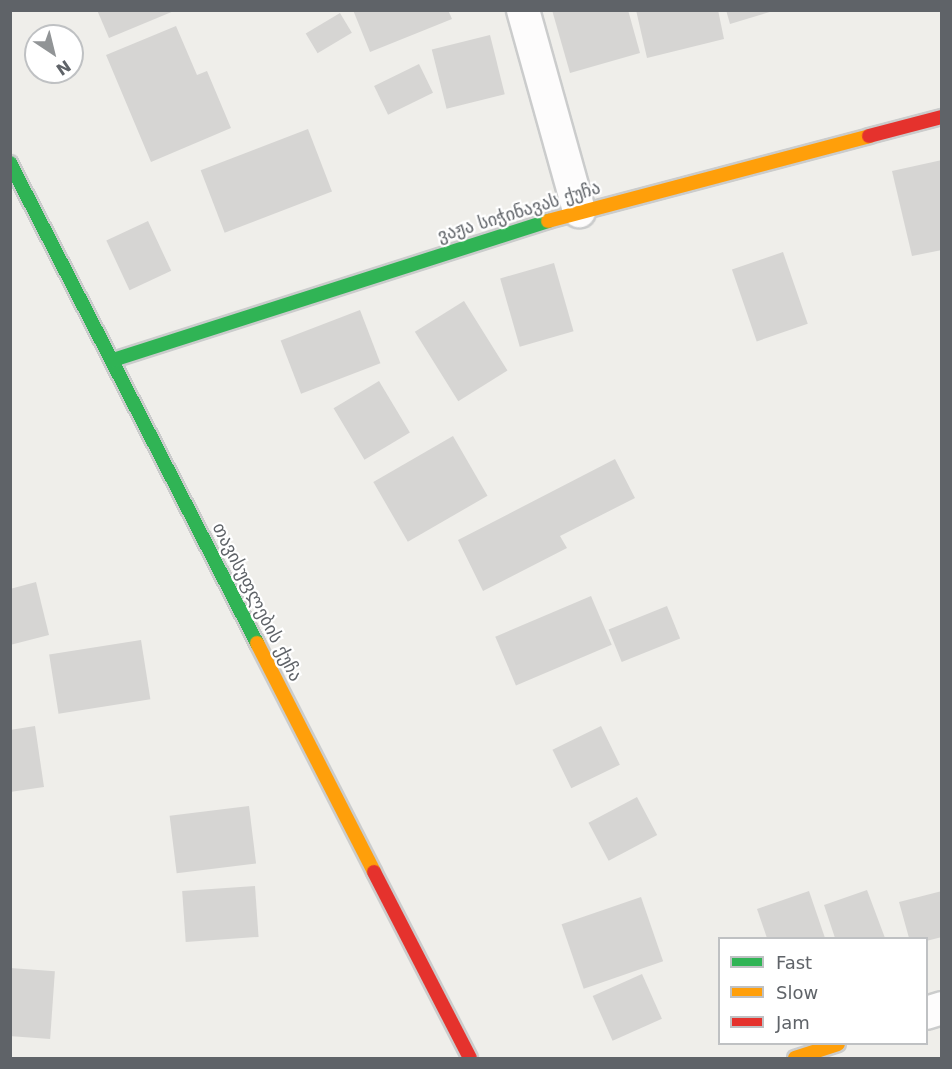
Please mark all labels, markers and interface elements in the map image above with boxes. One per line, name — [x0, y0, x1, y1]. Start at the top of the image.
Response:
north arrow — [24, 24, 84, 84]
text: N — [53, 56, 74, 79]
street label: ვაჟა სიჭინავას ქუჩა — [435, 177, 603, 247]
street label: თავისუფლების ქუჩა — [208, 519, 306, 685]
legend — [718, 937, 928, 1045]
text: Fast — [776, 952, 812, 973]
text: Slow — [776, 982, 818, 1003]
text: Jam — [776, 1012, 810, 1033]

